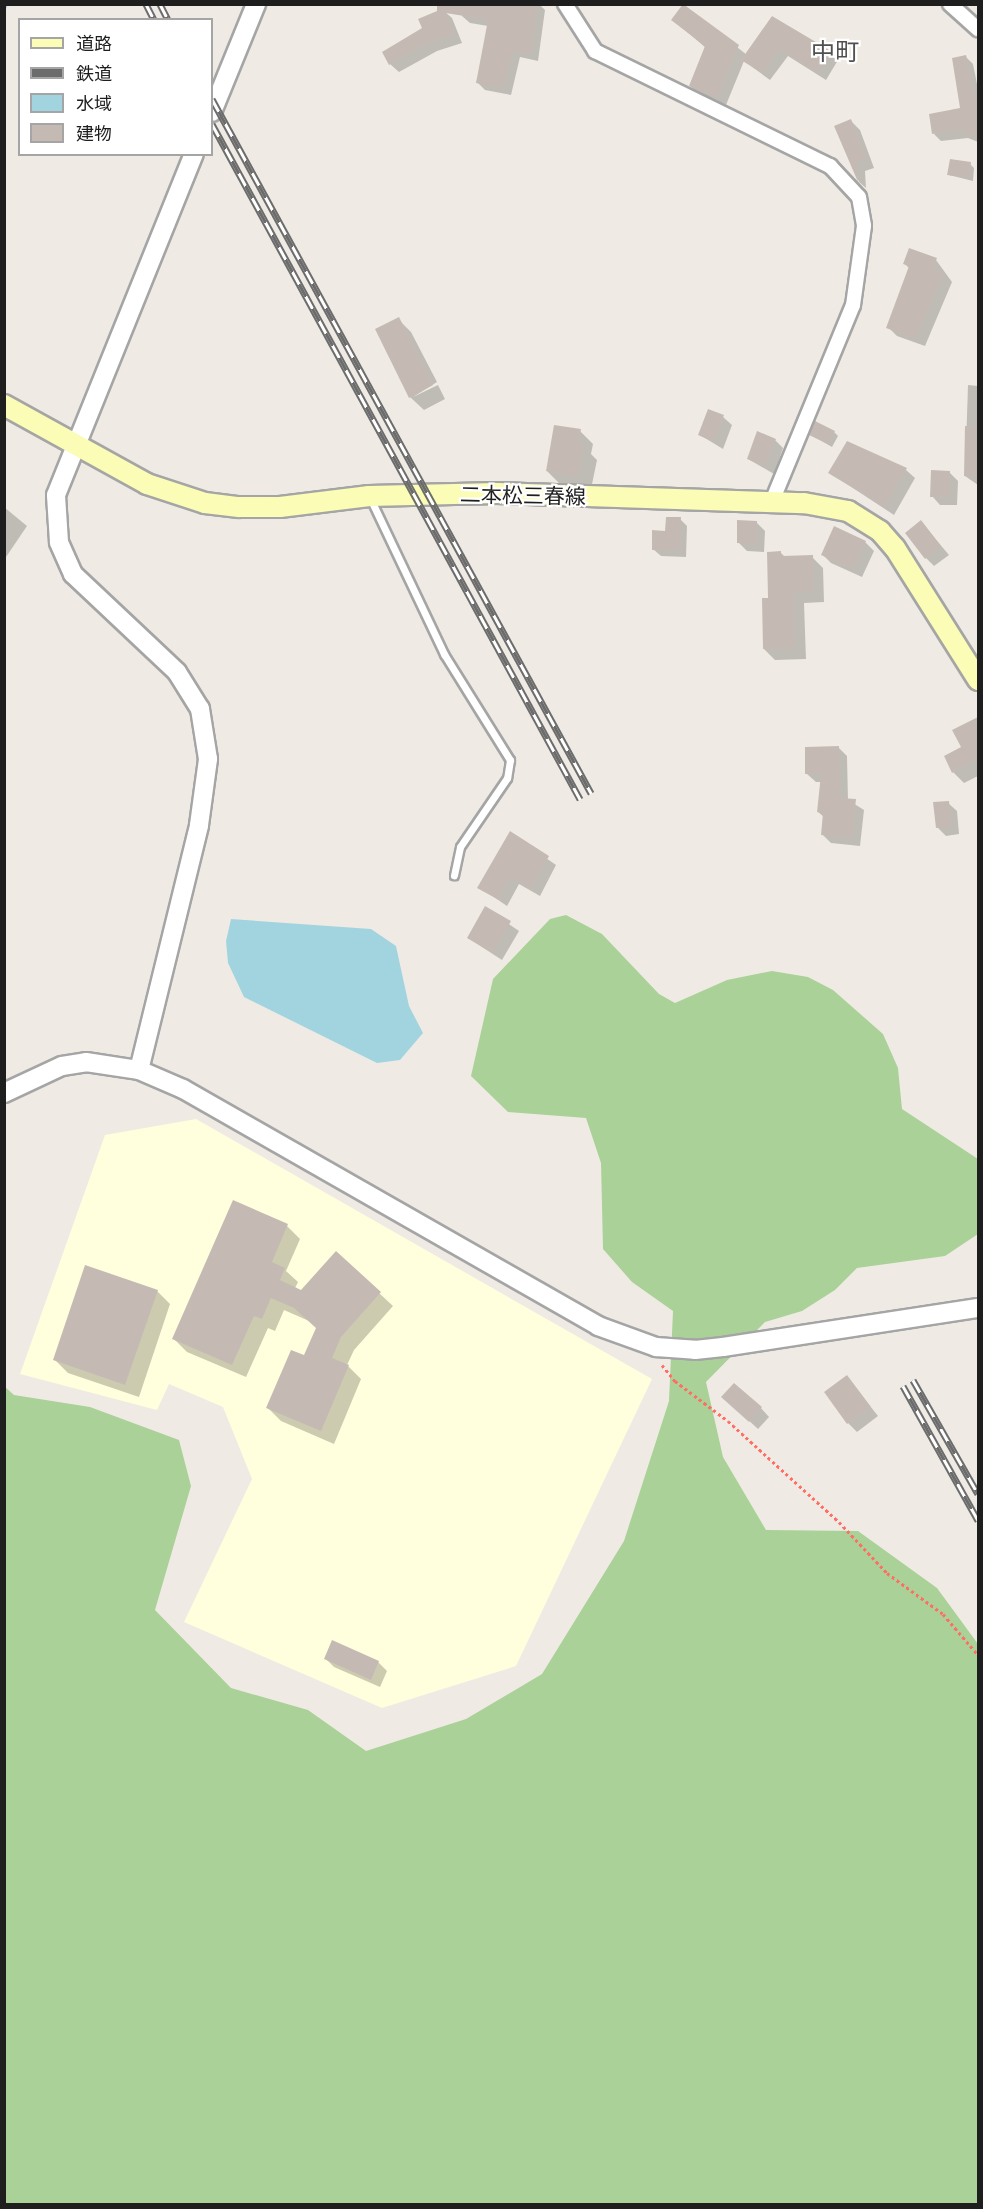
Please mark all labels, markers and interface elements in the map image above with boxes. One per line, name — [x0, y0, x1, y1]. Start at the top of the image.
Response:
legend — [18, 18, 213, 156]
text: 道路 — [76, 30, 112, 57]
district label: 中町 — [811, 38, 859, 66]
text: 鉄道 — [76, 60, 112, 87]
text: 水域 — [76, 90, 112, 117]
text: 建物 — [76, 120, 112, 147]
street label: 二本松三春線 — [460, 481, 586, 509]

